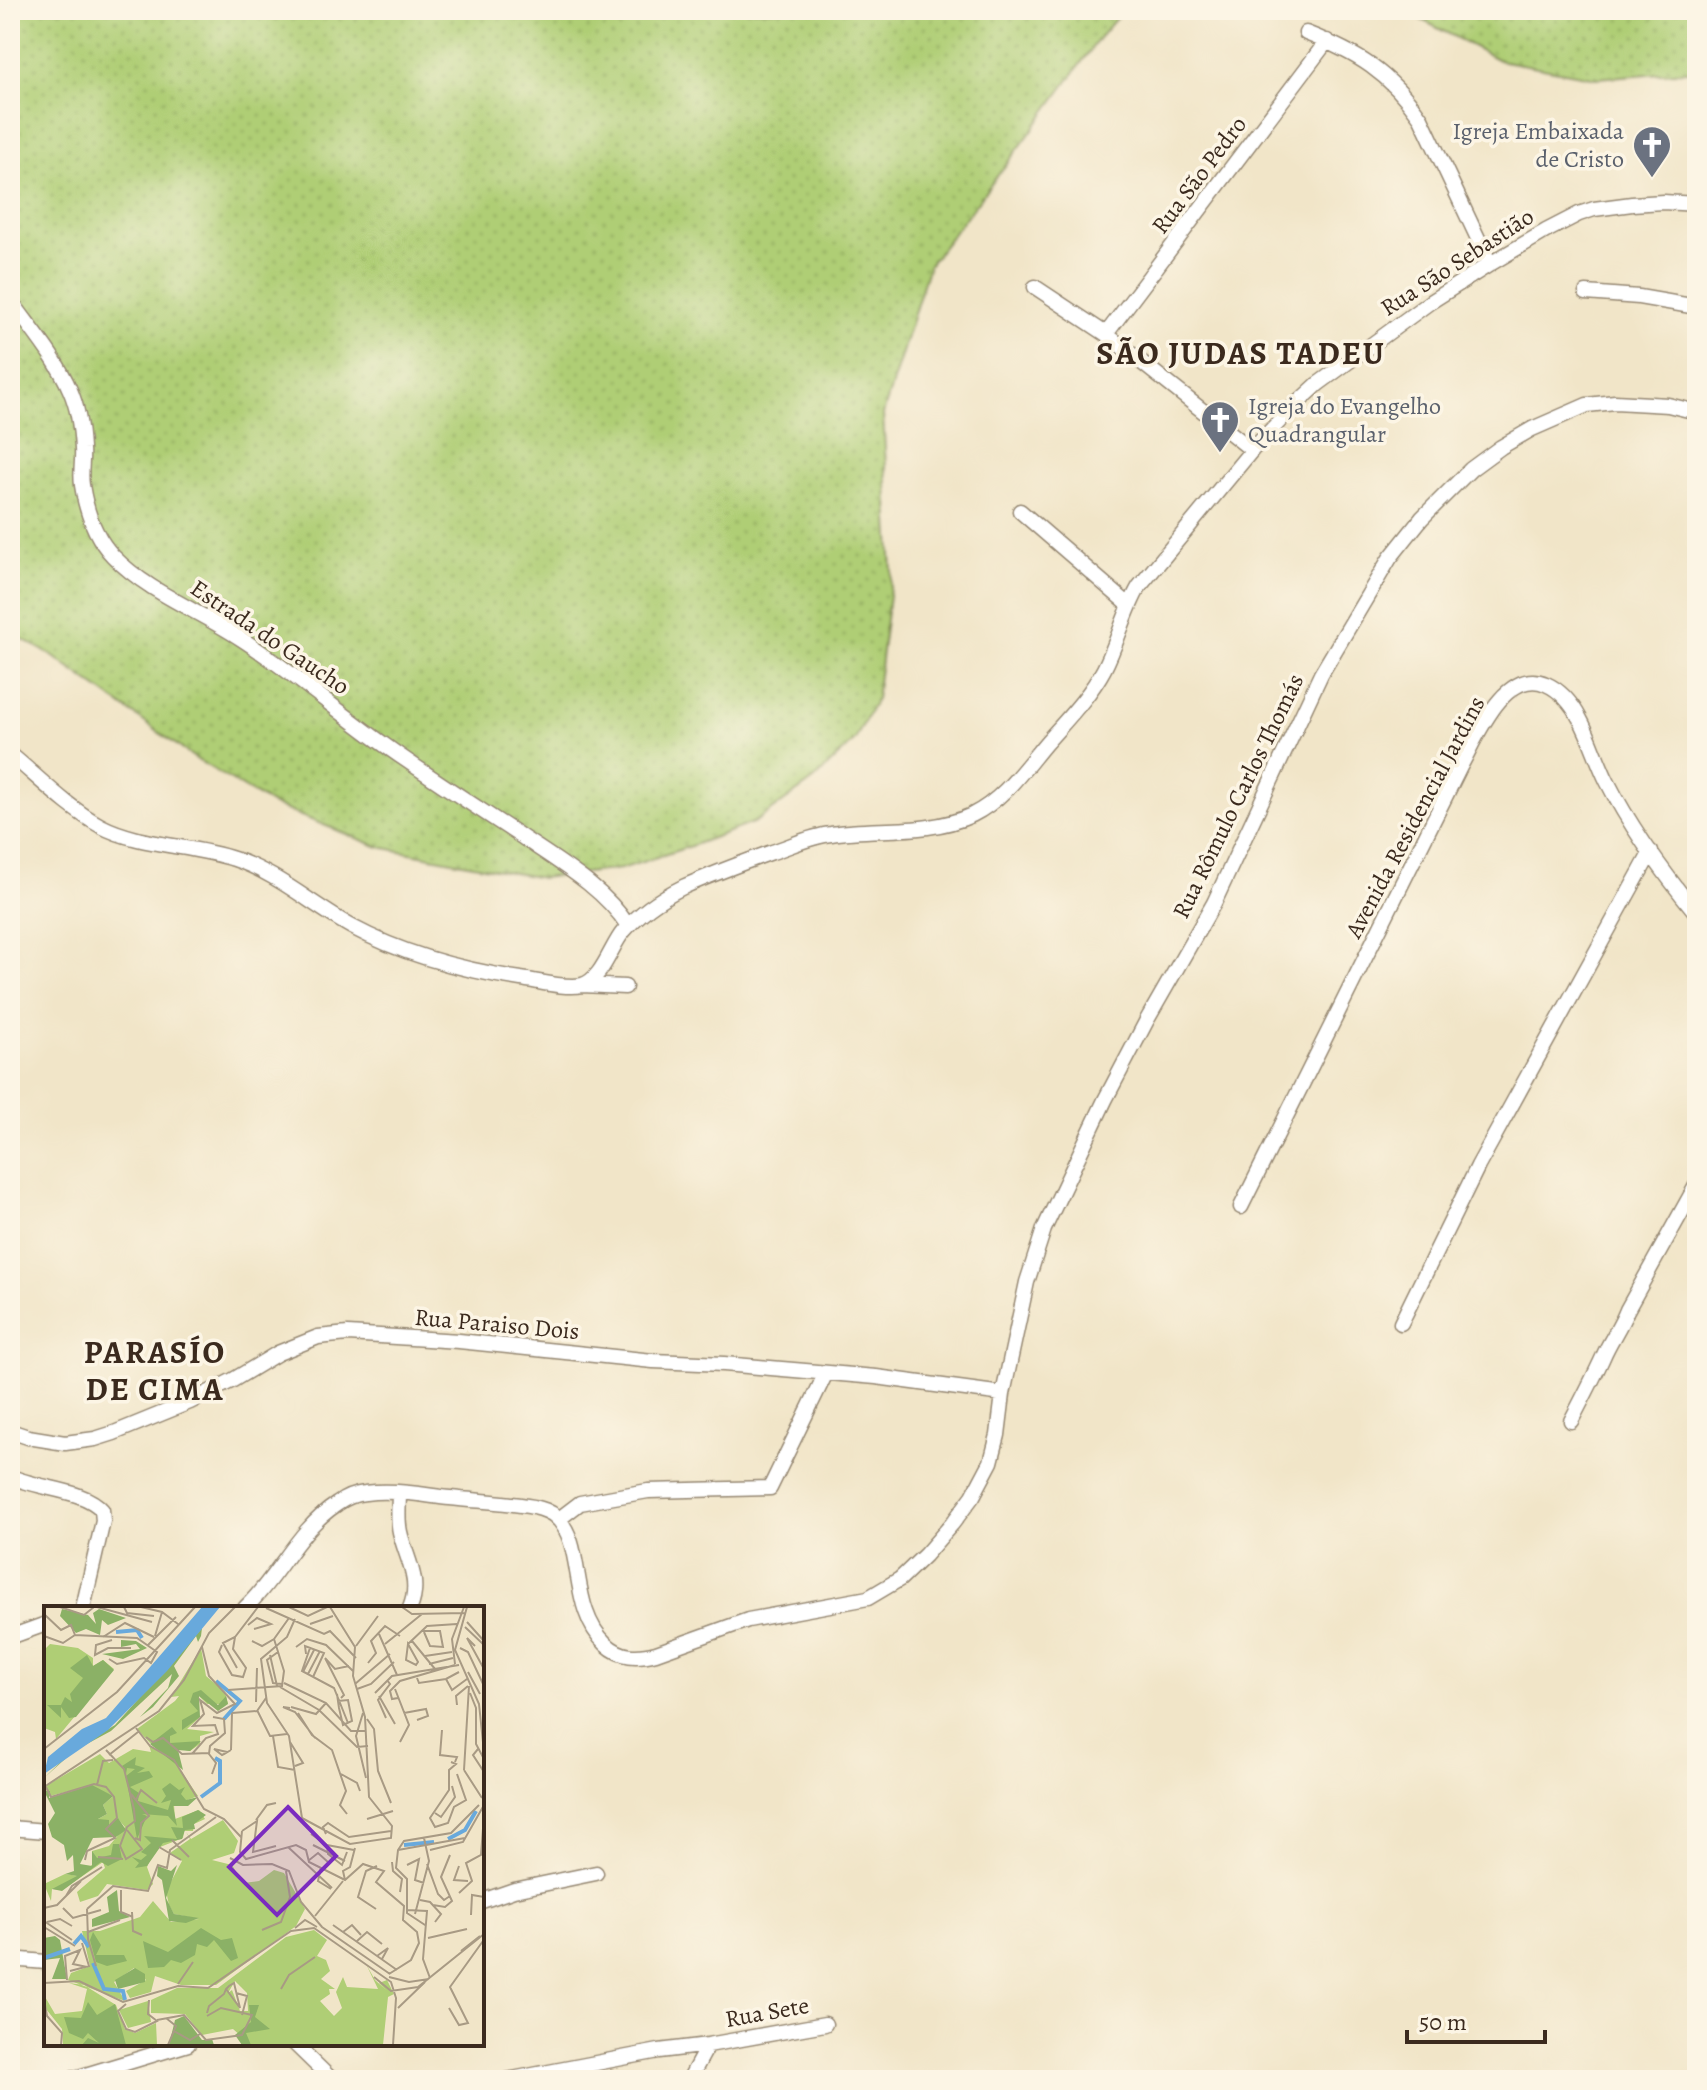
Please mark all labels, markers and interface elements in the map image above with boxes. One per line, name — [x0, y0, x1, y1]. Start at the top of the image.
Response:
street label: Rua São Pedro — [1144, 110, 1254, 240]
place label: Igreja Embaixada de Cristo — [1452, 115, 1625, 175]
church icon: Igreja Embaixada de Cristo — [1631, 124, 1673, 179]
street label: Rua São Sebastião — [1374, 200, 1540, 324]
district label: SÃO JUDAS TADEU — [1096, 331, 1386, 375]
place label: Igreja do Evangelho Quadrangular — [1248, 390, 1441, 450]
church icon: Igreja do Evangelho Quadrangular — [1199, 399, 1241, 454]
street label: Estrada do Gaucho — [184, 572, 356, 702]
street label: Rua Rômulo Carlos Thomás — [1165, 668, 1311, 924]
street label: Avenida Residencial Jardins — [1337, 690, 1492, 944]
street label: Rua Paraiso Dois — [413, 1301, 581, 1347]
district label: PARASÍO DE CIMA — [84, 1330, 226, 1411]
inset map — [44, 1606, 484, 2046]
street label: Rua Sete — [723, 1989, 811, 2035]
scale bar — [1407, 1994, 1545, 2044]
text: 50 m — [1419, 2006, 1467, 2038]

